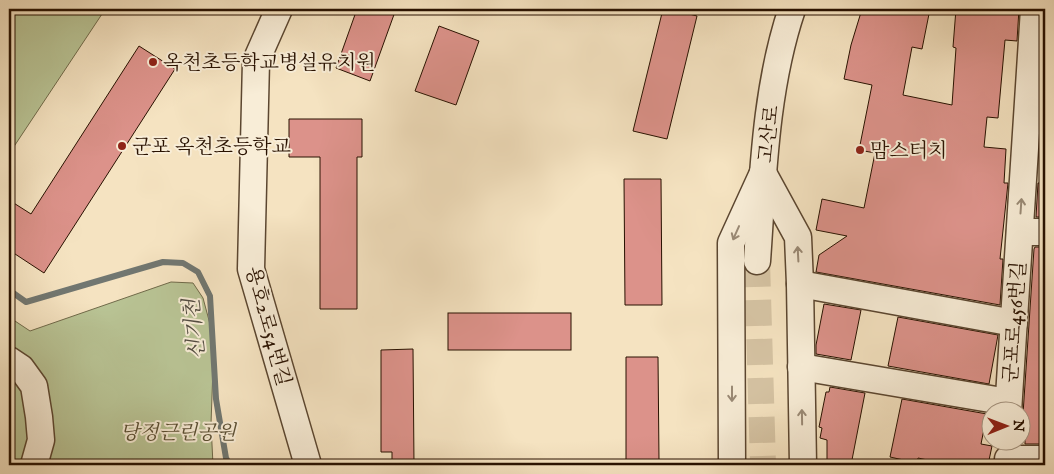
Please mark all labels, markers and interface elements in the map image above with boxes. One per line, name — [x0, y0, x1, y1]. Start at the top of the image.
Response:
place label: 옥천초등학교병설유치원 — [163, 51, 376, 76]
marker: 옥천초등학교병설유치원 — [147, 56, 159, 68]
street label: 고산로 — [754, 104, 785, 164]
place label: 군포 옥천초등학교 — [132, 135, 292, 160]
place label: 맘스터치 — [870, 139, 947, 164]
marker: 군포 옥천초등학교 — [116, 140, 128, 152]
marker: 맘스터치 — [854, 144, 866, 156]
one-way arrow — [1017, 198, 1026, 214]
one-way arrow — [731, 225, 740, 240]
one-way arrow — [794, 246, 803, 262]
street label: 군포로456번길 — [999, 260, 1032, 384]
street label: 용호2로54번길 — [240, 264, 296, 389]
water label: 신기천 — [179, 295, 212, 361]
one-way arrow — [727, 386, 737, 402]
north arrow — [982, 402, 1032, 452]
one-way arrow — [797, 409, 807, 425]
text: N — [1009, 419, 1027, 432]
park label: 당정근린공원 — [120, 421, 238, 446]

